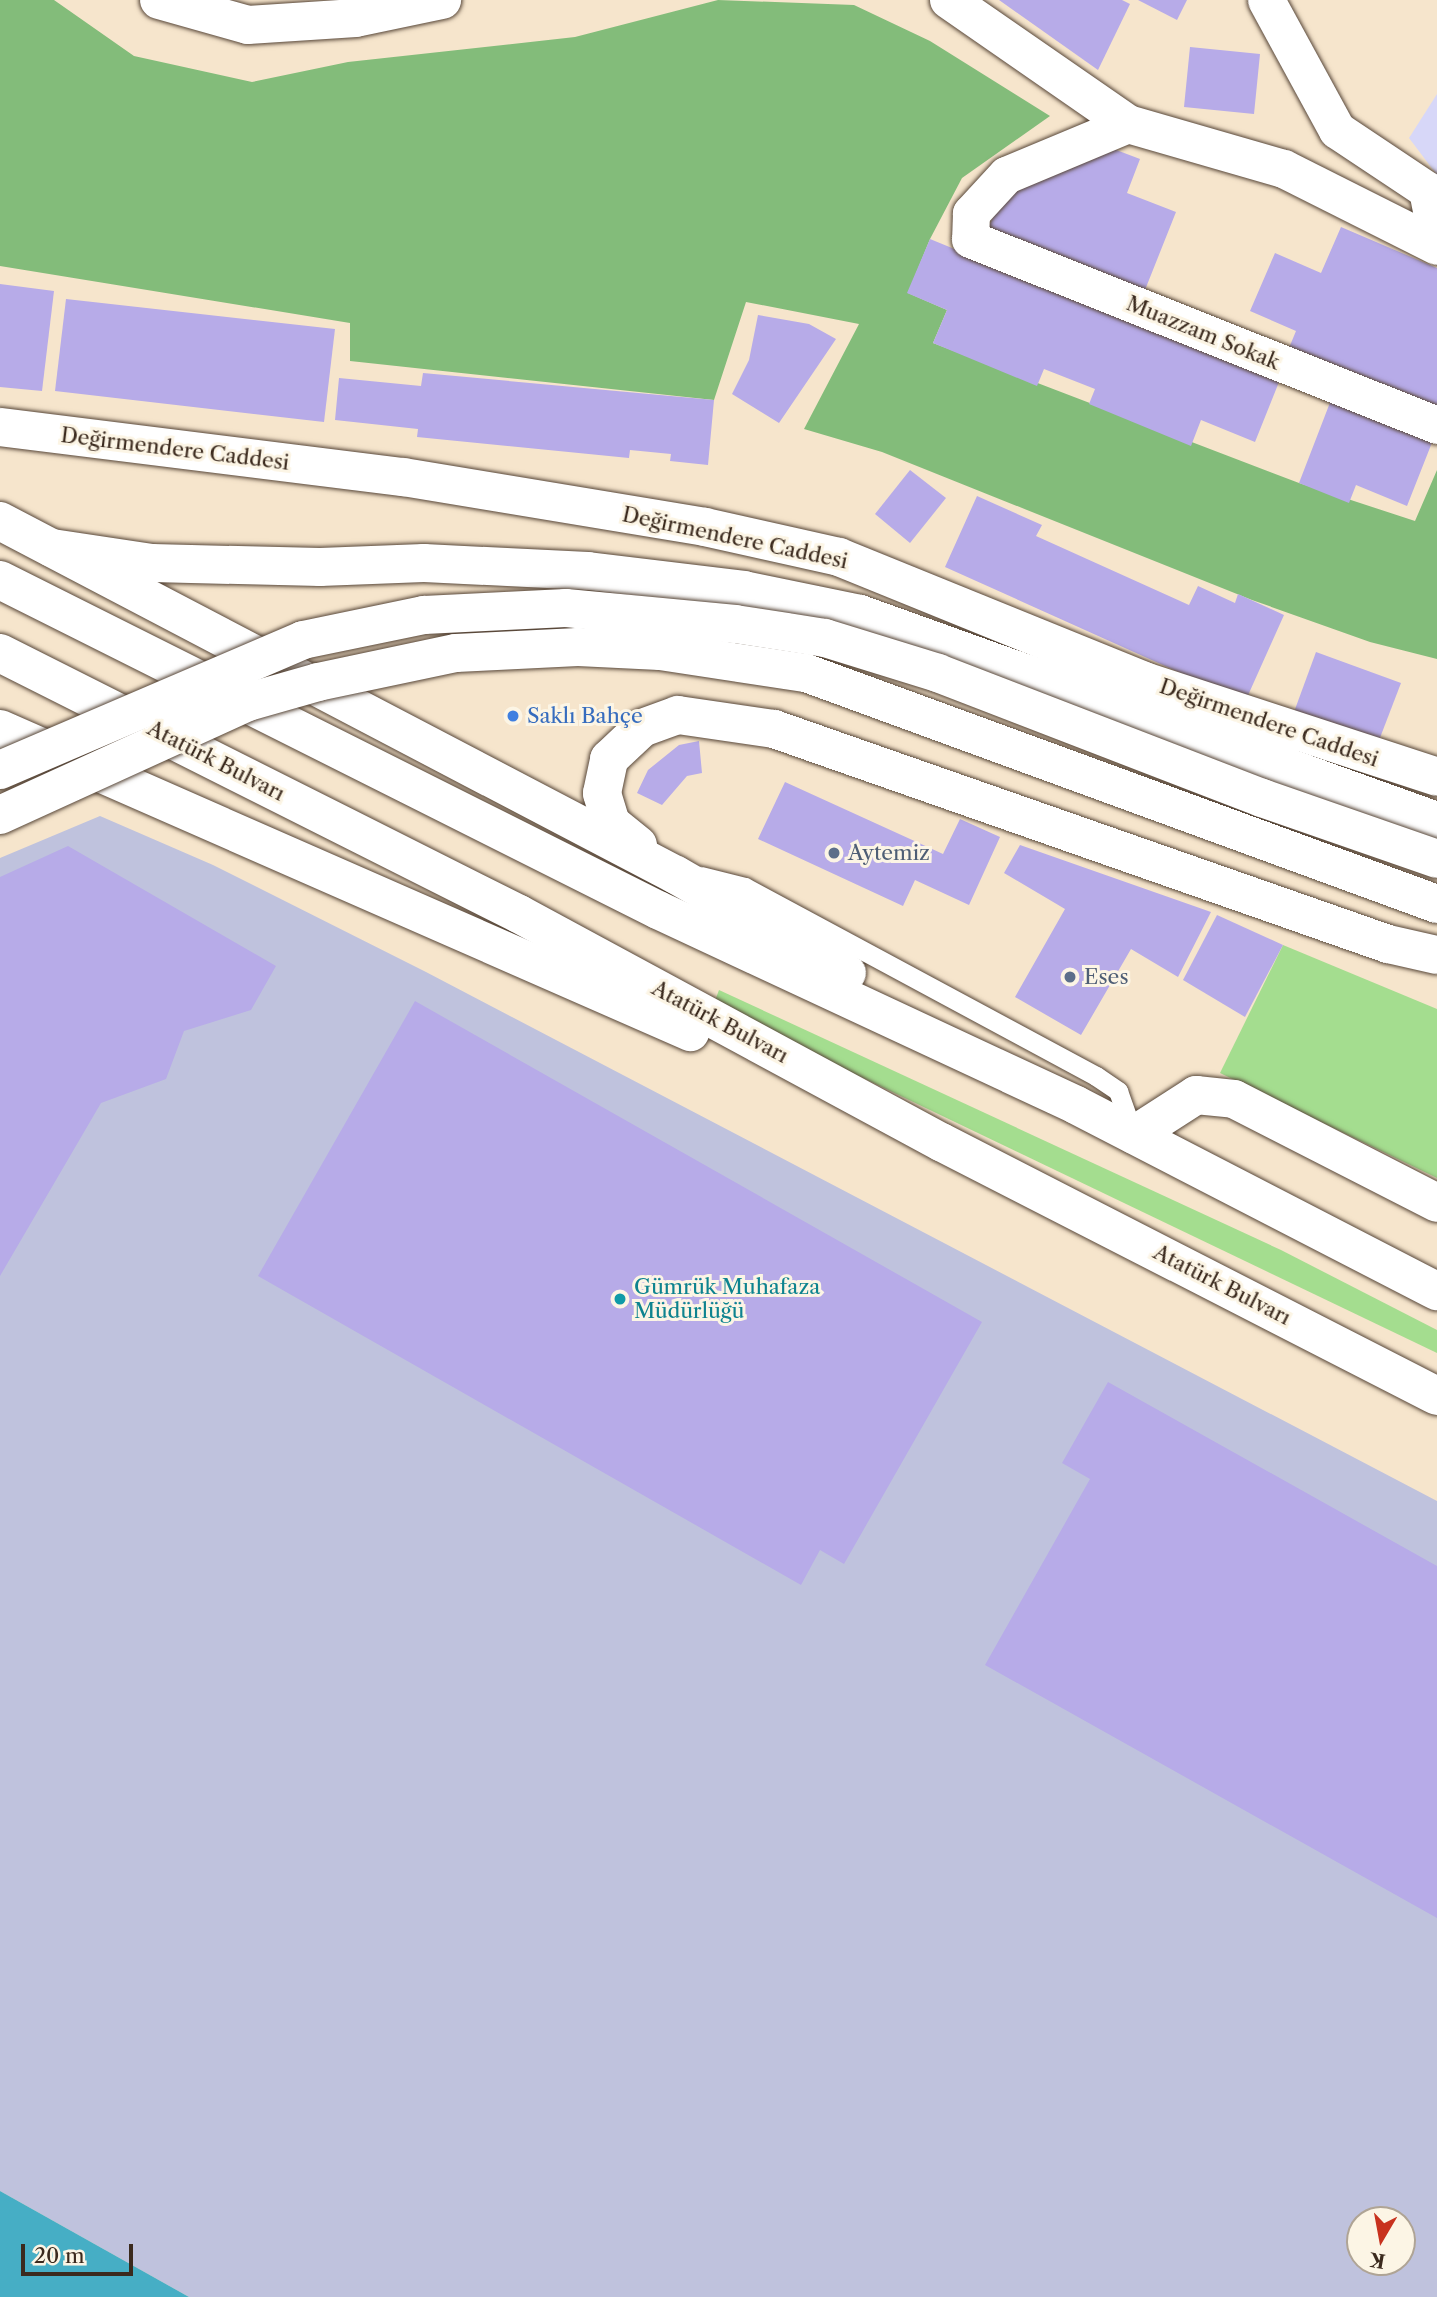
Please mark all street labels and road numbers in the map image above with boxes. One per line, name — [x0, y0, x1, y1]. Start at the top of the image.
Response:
street label: Muazzam Sokak — [1123, 291, 1283, 375]
street label: Değirmendere Caddesi — [59, 422, 291, 476]
street label: Değirmendere Caddesi — [620, 502, 850, 574]
street label: Değirmendere Caddesi — [1156, 674, 1382, 772]
street label: Atatürk Bulvarı — [143, 715, 289, 807]
street label: Atatürk Bulvarı — [647, 975, 793, 1069]
street label: Atatürk Bulvarı — [1149, 1239, 1295, 1331]

